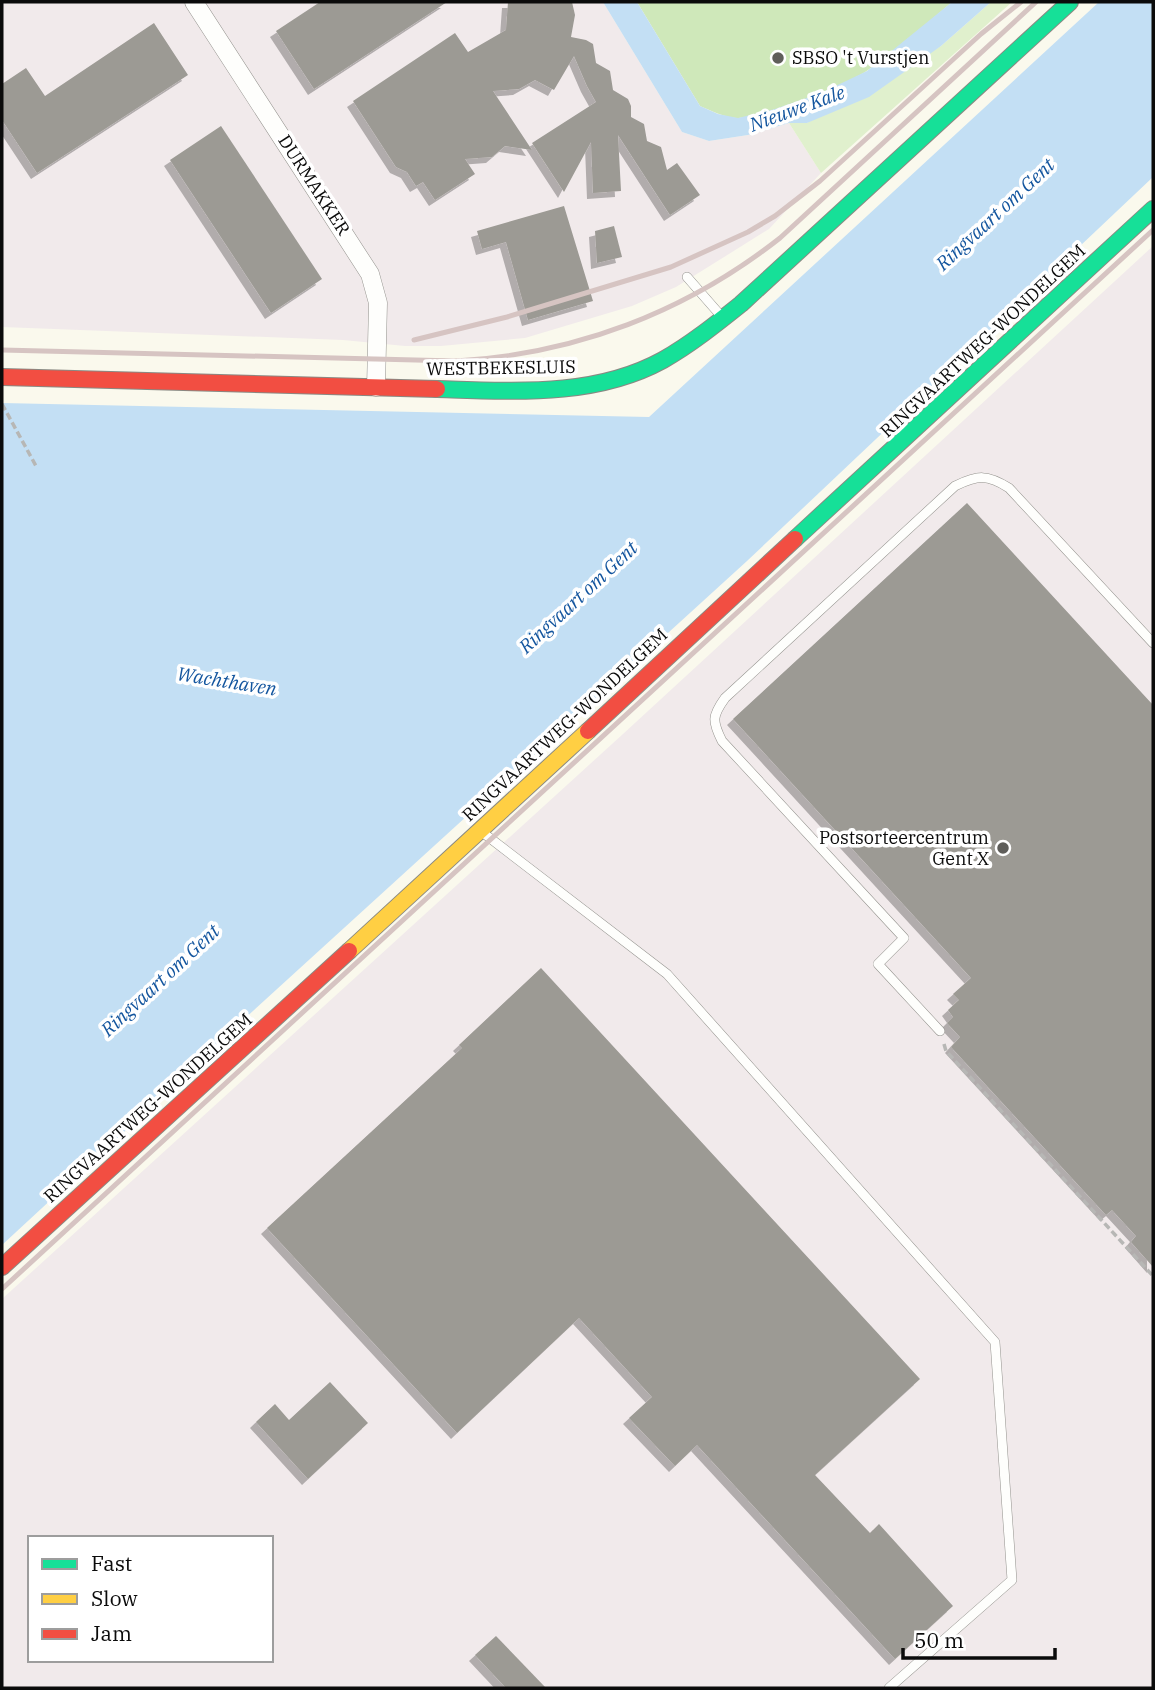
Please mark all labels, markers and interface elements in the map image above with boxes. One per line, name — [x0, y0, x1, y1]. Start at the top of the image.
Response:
place label: SBSO 't Vurstjen — [792, 46, 929, 69]
marker: SBSO 't Vurstjen — [770, 50, 786, 66]
water label: Nieuwe Kale — [745, 79, 848, 137]
street label: DURMAKKER — [273, 130, 355, 239]
water label: Ringvaart om Gent — [930, 152, 1060, 276]
street label: RINGVAARTWEG-WONDELGEM — [875, 239, 1090, 442]
street label: WESTBEKESLUIS — [426, 355, 576, 380]
water label: Ringvaart om Gent — [513, 535, 643, 659]
street label: RINGVAARTWEG-WONDELGEM — [457, 623, 672, 826]
water label: Wachthaven — [176, 661, 279, 701]
place label: Postsorteercentrum Gent X — [819, 826, 989, 870]
marker: Postsorteercentrum Gent X — [995, 840, 1011, 856]
water label: Ringvaart om Gent — [95, 918, 225, 1042]
street label: RINGVAARTWEG-WONDELGEM — [39, 1008, 257, 1207]
legend — [28, 1536, 273, 1662]
text: Fast — [91, 1549, 132, 1577]
text: Slow — [91, 1584, 138, 1612]
scale bar — [903, 1616, 1055, 1660]
text: Jam — [91, 1619, 132, 1647]
text: 50 m — [914, 1626, 964, 1654]

